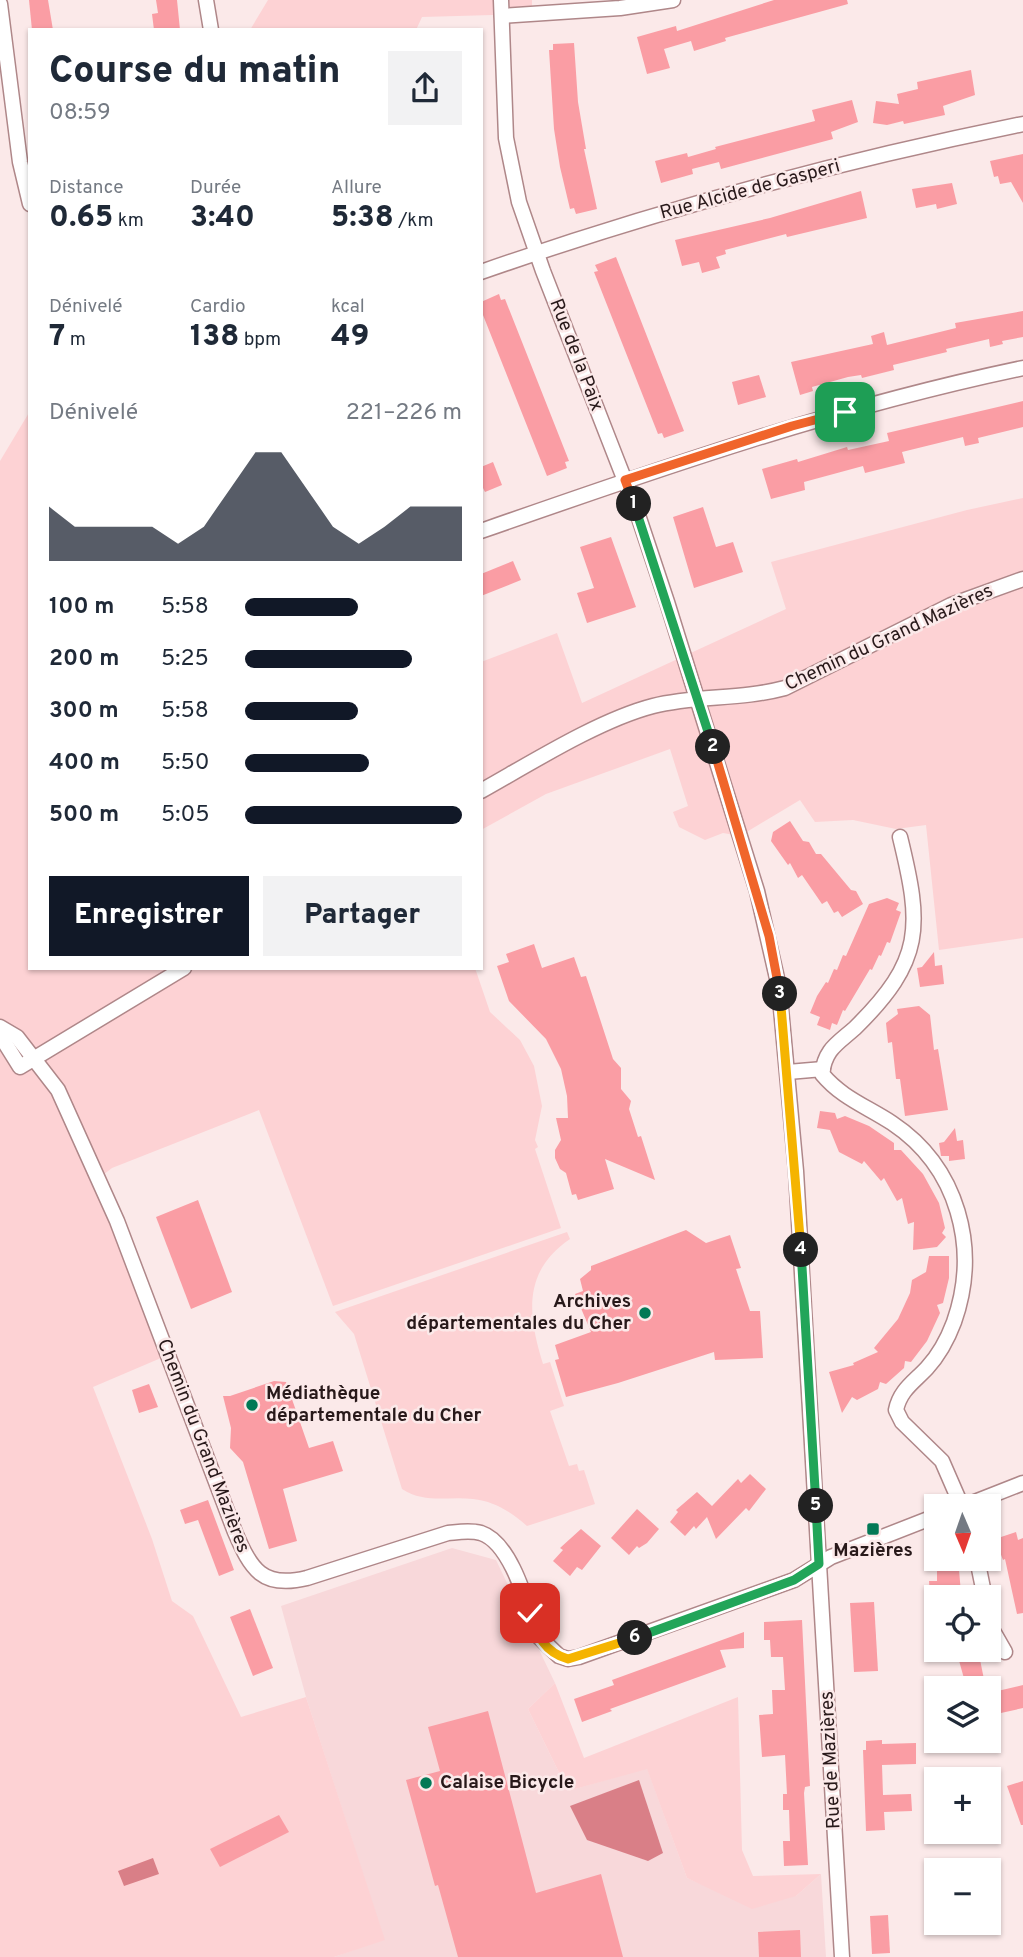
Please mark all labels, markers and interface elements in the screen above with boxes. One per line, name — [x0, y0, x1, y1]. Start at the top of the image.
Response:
text: Course du matin — [49, 48, 341, 97]
button: share — [388, 51, 462, 125]
text: 08:59 — [49, 99, 111, 128]
street label: Rue Alcide de Gasperi — [657, 154, 843, 226]
text: Distance — [49, 176, 124, 200]
text: Durée — [190, 176, 241, 200]
text: Allure — [331, 176, 382, 200]
text: 0.65 — [49, 200, 113, 237]
text: 3:40 — [190, 200, 255, 237]
text: 5:38 — [331, 200, 394, 237]
text: km — [113, 209, 144, 233]
text: /km — [394, 209, 434, 233]
text: Dénivelé — [49, 295, 123, 319]
text: Cardio — [190, 295, 246, 319]
text: kcal — [331, 295, 365, 319]
street label: Rue de la Paix — [544, 295, 609, 415]
text: 7 — [49, 319, 65, 356]
text: 138 — [190, 319, 239, 356]
text: 49 — [331, 319, 369, 356]
text: m — [65, 328, 86, 352]
text: bpm — [239, 328, 281, 352]
pin — [815, 382, 875, 442]
icon: arrive — [826, 393, 864, 431]
text: Dénivelé — [49, 399, 138, 428]
text: 221–226 m — [346, 399, 462, 428]
pin: 1 — [616, 486, 652, 522]
text: 1 — [630, 491, 637, 515]
street label: Chemin du Grand Mazières — [781, 579, 997, 697]
text: 100 m — [49, 593, 114, 622]
text: 5:58 — [161, 593, 209, 622]
text: 200 m — [49, 645, 119, 674]
text: 5:25 — [161, 645, 209, 674]
text: 300 m — [49, 697, 119, 726]
text: 5:58 — [161, 697, 209, 726]
pin: 2 — [696, 730, 730, 764]
text: 2 — [707, 734, 718, 758]
text: 400 m — [49, 749, 120, 778]
text: 5:50 — [161, 749, 209, 778]
text: 500 m — [49, 801, 119, 830]
text: 5:05 — [161, 801, 210, 830]
button: Enregistrer — [49, 876, 249, 956]
button: Partager — [263, 876, 462, 956]
pin: 3 — [762, 976, 798, 1012]
text: 3 — [774, 981, 785, 1005]
pin: 4 — [784, 1232, 818, 1268]
text: 4 — [794, 1237, 807, 1261]
place label: Archives départementales du Cher — [406, 1290, 631, 1336]
marker: Archives départementales du Cher — [637, 1305, 653, 1321]
street label: Chemin du Grand Mazières — [151, 1336, 255, 1556]
place label: Médiathèque départementale du Cher — [266, 1382, 482, 1428]
marker: Médiathèque départementale du Cher — [244, 1397, 260, 1413]
pin: 5 — [798, 1488, 834, 1524]
text: 5 — [810, 1493, 821, 1517]
north arrow — [924, 1494, 1001, 1572]
map controls — [924, 1494, 1001, 1935]
marker: Mazières — [865, 1521, 881, 1537]
place label: Mazières — [833, 1539, 913, 1563]
pin — [500, 1583, 560, 1643]
button: locate — [924, 1585, 1001, 1662]
icon: check — [511, 1594, 549, 1632]
pin: 6 — [618, 1620, 652, 1656]
text: 6 — [629, 1625, 640, 1649]
button: layers — [924, 1676, 1001, 1753]
street label: Rue de Mazières — [815, 1690, 847, 1830]
button: + — [924, 1767, 1001, 1844]
place label: Calaise Bicycle — [440, 1771, 574, 1795]
marker: Calaise Bicycle — [418, 1775, 434, 1791]
button: − — [924, 1858, 1001, 1935]

